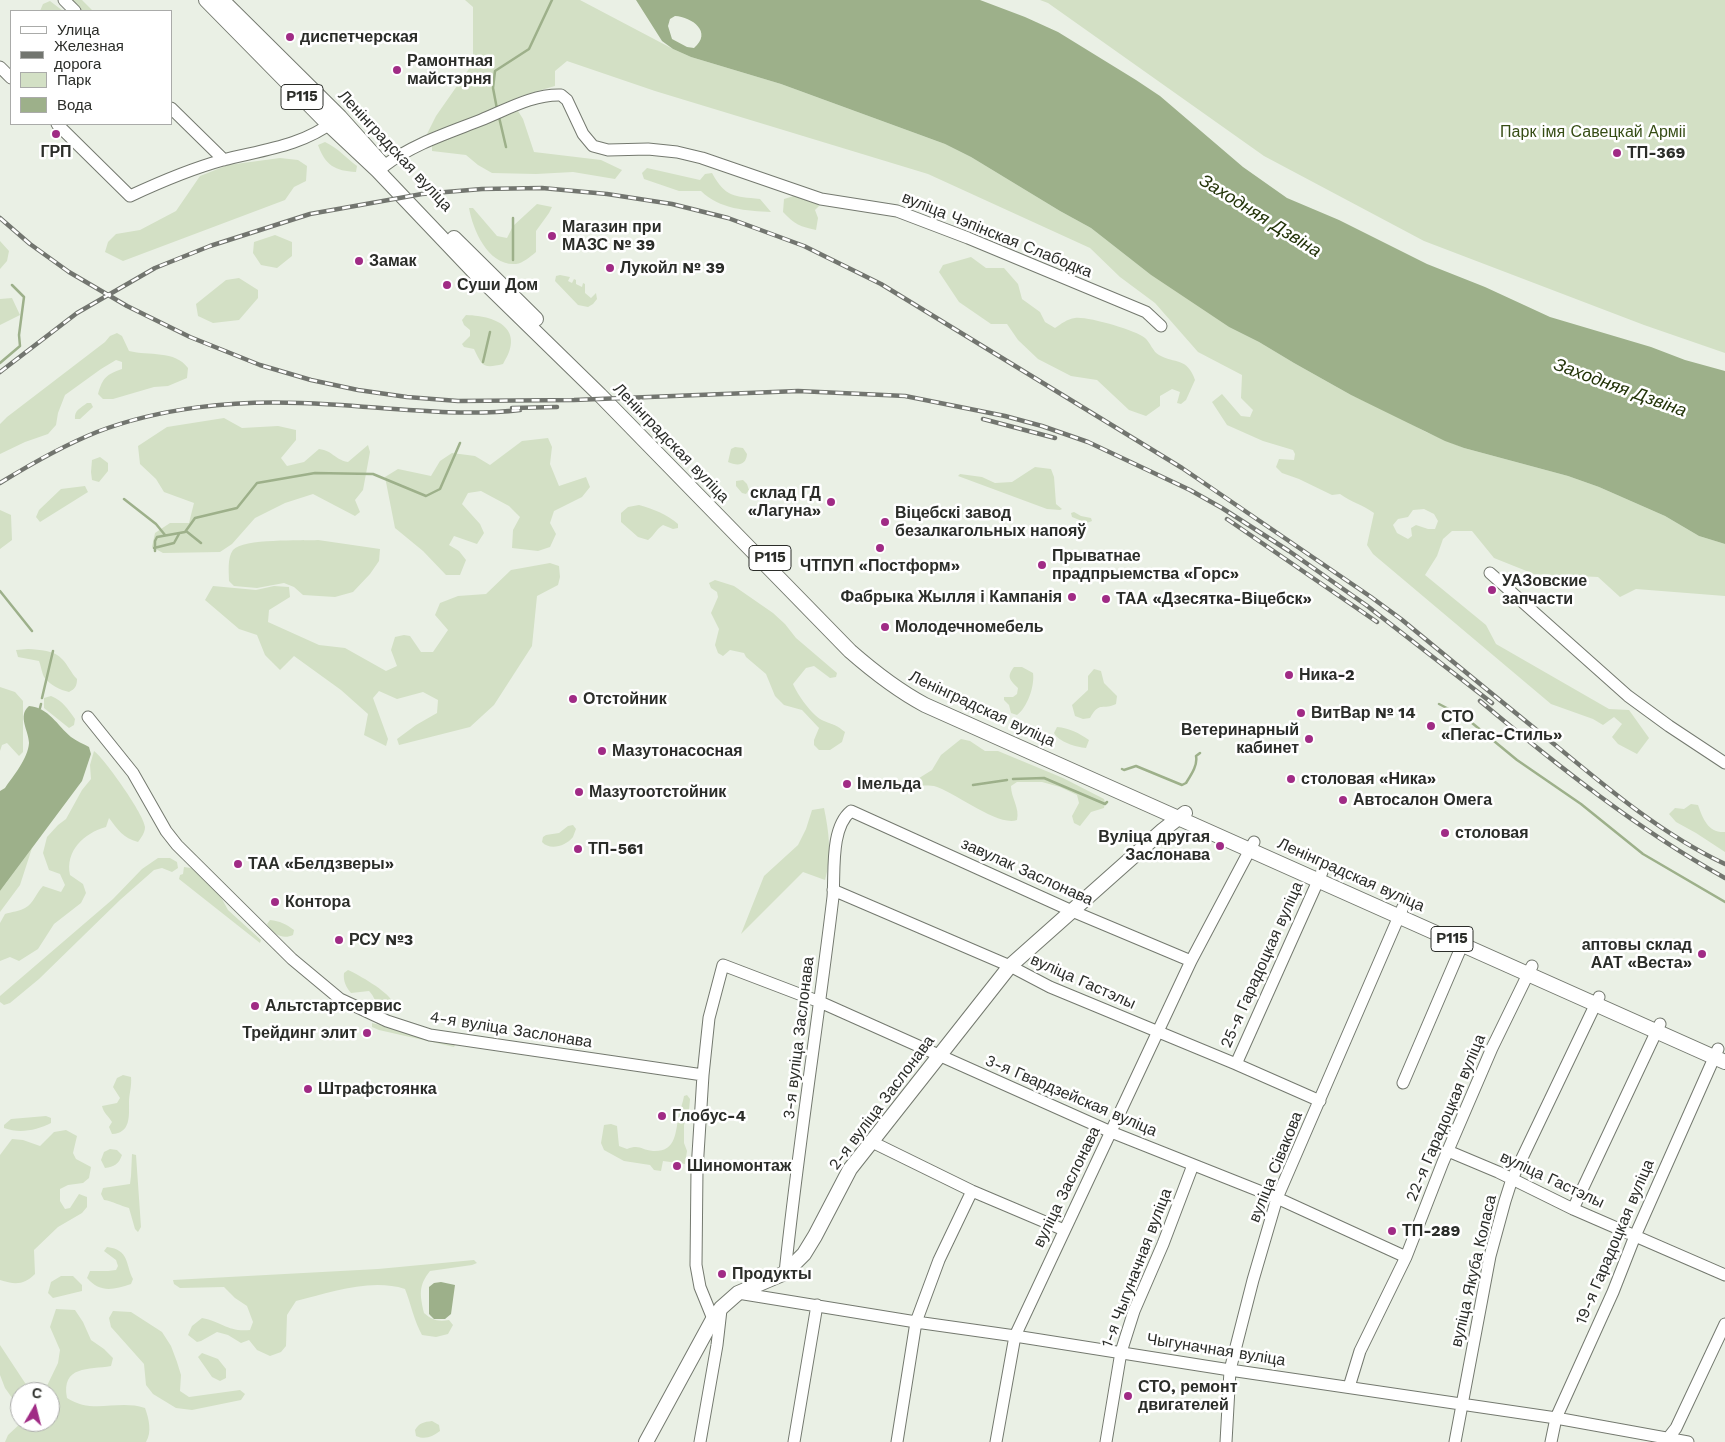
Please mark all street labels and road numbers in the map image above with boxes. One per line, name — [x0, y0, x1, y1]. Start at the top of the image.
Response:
road number: Р115 — [281, 84, 323, 110]
street label: Ленінградская вуліца — [334, 86, 456, 216]
street label: вуліца Чэпінская Слабодка — [899, 188, 1095, 282]
street label: Ленінградская вуліца — [609, 379, 733, 507]
road number: Р115 — [749, 546, 791, 570]
street label: Ленінградская вуліца — [906, 667, 1058, 751]
street label: завулак Заслонава — [958, 834, 1096, 910]
street label: Ленінградская вуліца — [1275, 834, 1427, 916]
street label: 25-я Гарадоцкая вуліца — [1217, 879, 1307, 1051]
road number: Р115 — [1431, 926, 1473, 952]
street label: вуліца Гастэлы — [1028, 950, 1138, 1014]
street label: 3-я вуліца Заслонава — [779, 956, 819, 1120]
street label: 4-я вуліца Заслонава — [428, 1008, 594, 1052]
street label: 2-я вуліца Заслонава — [825, 1032, 939, 1174]
street label: 22-я Гарадоцкая вуліца — [1402, 1032, 1490, 1204]
street label: 3-я Гвардзейская вуліца — [982, 1051, 1160, 1141]
street label: вуліца Сівакова — [1245, 1109, 1307, 1225]
street label: вуліца Заслонава — [1029, 1123, 1105, 1251]
street label: вуліца Гастэлы — [1497, 1147, 1607, 1213]
street label: 19-я Гарадоцкая вуліца — [1572, 1157, 1658, 1327]
street label: 1-я Чыгуначная вуліца — [1098, 1186, 1176, 1350]
street label: вуліца Якуба Коласа — [1447, 1193, 1501, 1349]
street label: Чыгуначная вуліца — [1145, 1330, 1287, 1370]

